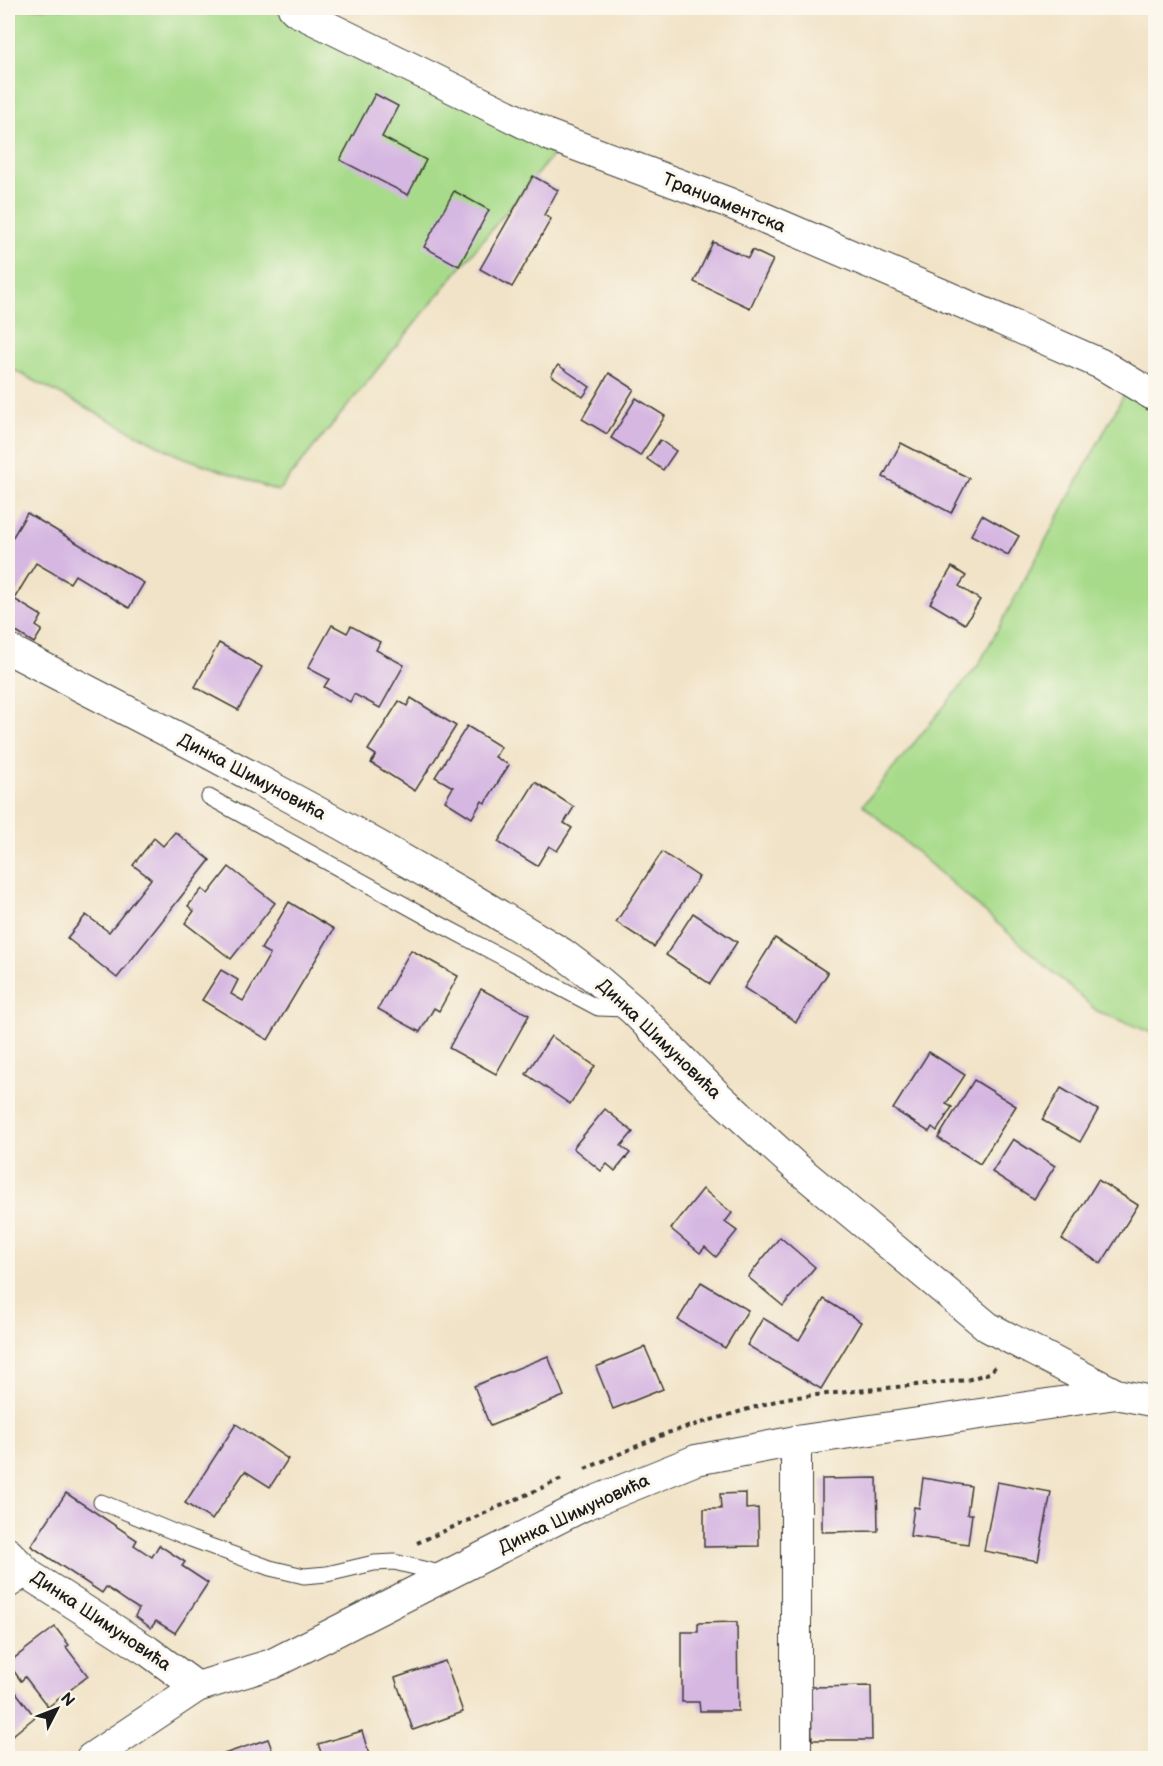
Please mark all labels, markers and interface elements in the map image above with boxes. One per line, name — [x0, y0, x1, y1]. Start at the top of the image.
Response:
street label: Транџаментска — [659, 169, 789, 237]
street label: Динка Шимуновића — [175, 729, 330, 825]
street label: Динка Шимуновића — [593, 974, 726, 1104]
street label: Динка Шимуновића — [495, 1470, 653, 1558]
street label: Динка Шимуновића — [27, 1566, 175, 1676]
north arrow — [27, 1679, 87, 1739]
text: N — [56, 1689, 78, 1711]

